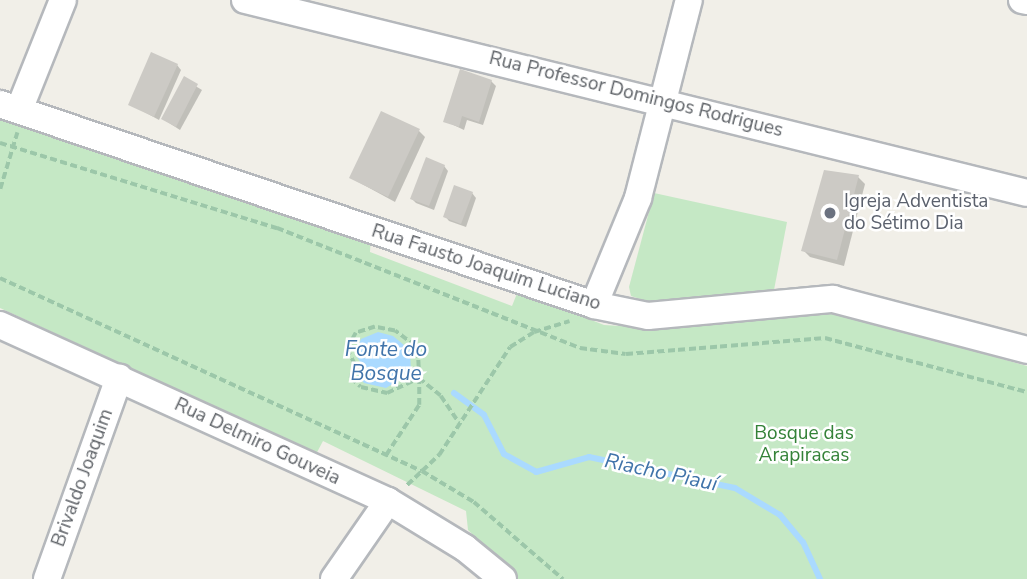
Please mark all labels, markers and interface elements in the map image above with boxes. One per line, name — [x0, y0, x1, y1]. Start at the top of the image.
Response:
street label: Rua Professor Domingos Rodrigues — [487, 47, 785, 143]
place label: Igreja Adventista do Sétimo Dia — [844, 191, 988, 235]
marker: Igreja Adventista do Sétimo Dia — [822, 205, 838, 221]
street label: Rua Fausto Joaquim Luciano — [369, 220, 603, 316]
water label: Fonte do Bosque — [345, 336, 427, 386]
street label: Rua Delmiro Gouveia — [171, 394, 343, 490]
street label: Brivaldo Joaquim — [47, 406, 119, 550]
park label: Bosque das Arapiracas — [754, 423, 854, 467]
water label: Riacho Piauí — [602, 448, 720, 496]

